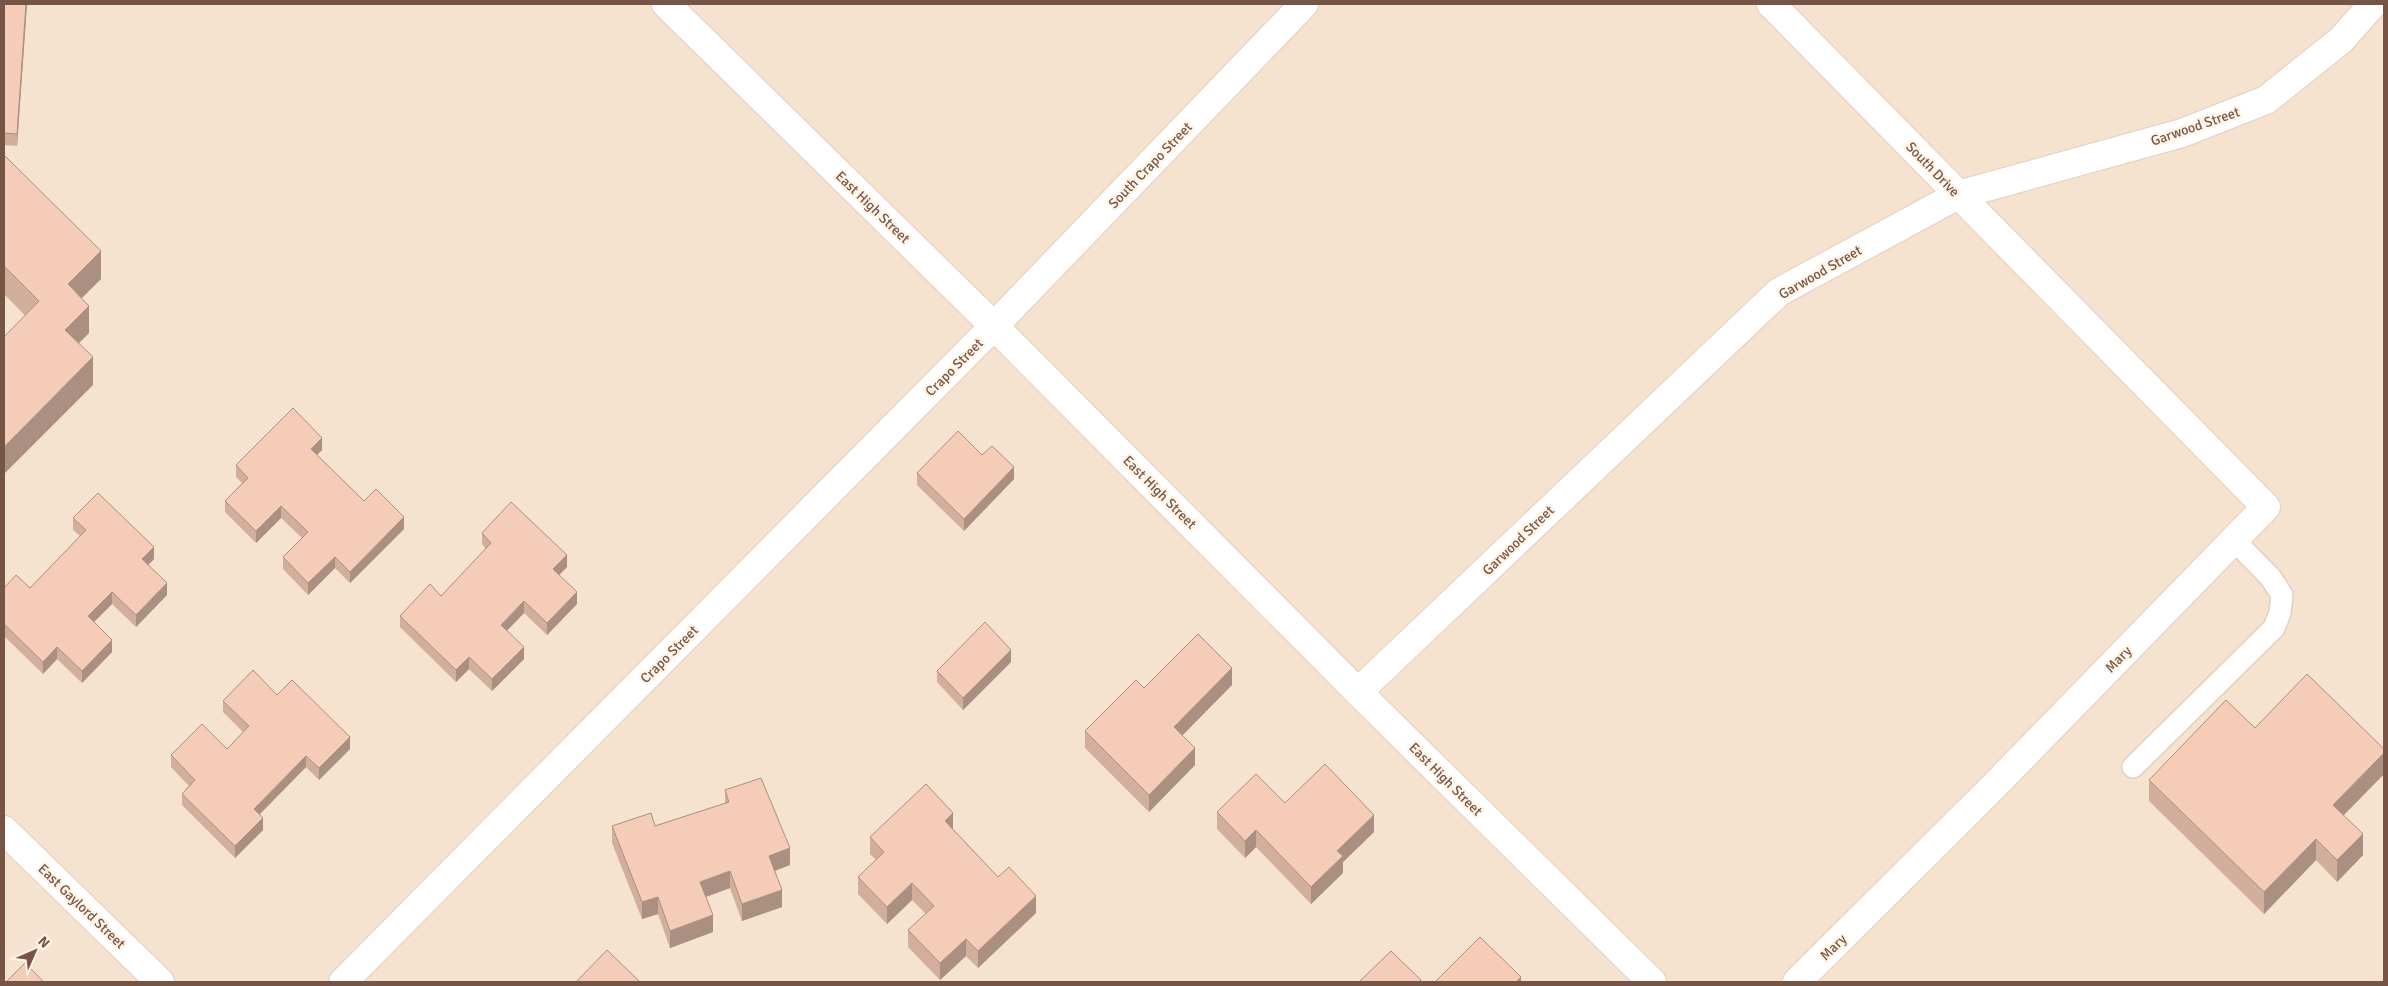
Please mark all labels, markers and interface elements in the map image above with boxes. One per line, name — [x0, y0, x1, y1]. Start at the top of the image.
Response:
street label: Garwood Street — [2148, 103, 2242, 150]
street label: South Crapo Street — [1105, 119, 1196, 212]
street label: South Drive — [1902, 138, 1963, 200]
street label: East High Street — [832, 168, 913, 247]
street label: Garwood Street — [1776, 242, 1865, 303]
street label: Crapo Street — [922, 335, 987, 400]
street label: East High Street — [1119, 452, 1200, 533]
street label: Garwood Street — [1479, 502, 1558, 579]
street label: Crapo Street — [637, 622, 702, 687]
street label: Mary — [2102, 642, 2135, 676]
street label: East High Street — [1405, 739, 1486, 820]
street label: East Gaylord Street — [34, 860, 129, 952]
north arrow — [10, 926, 60, 976]
street label: Mary — [1817, 930, 1850, 964]
text: N — [34, 933, 53, 952]

